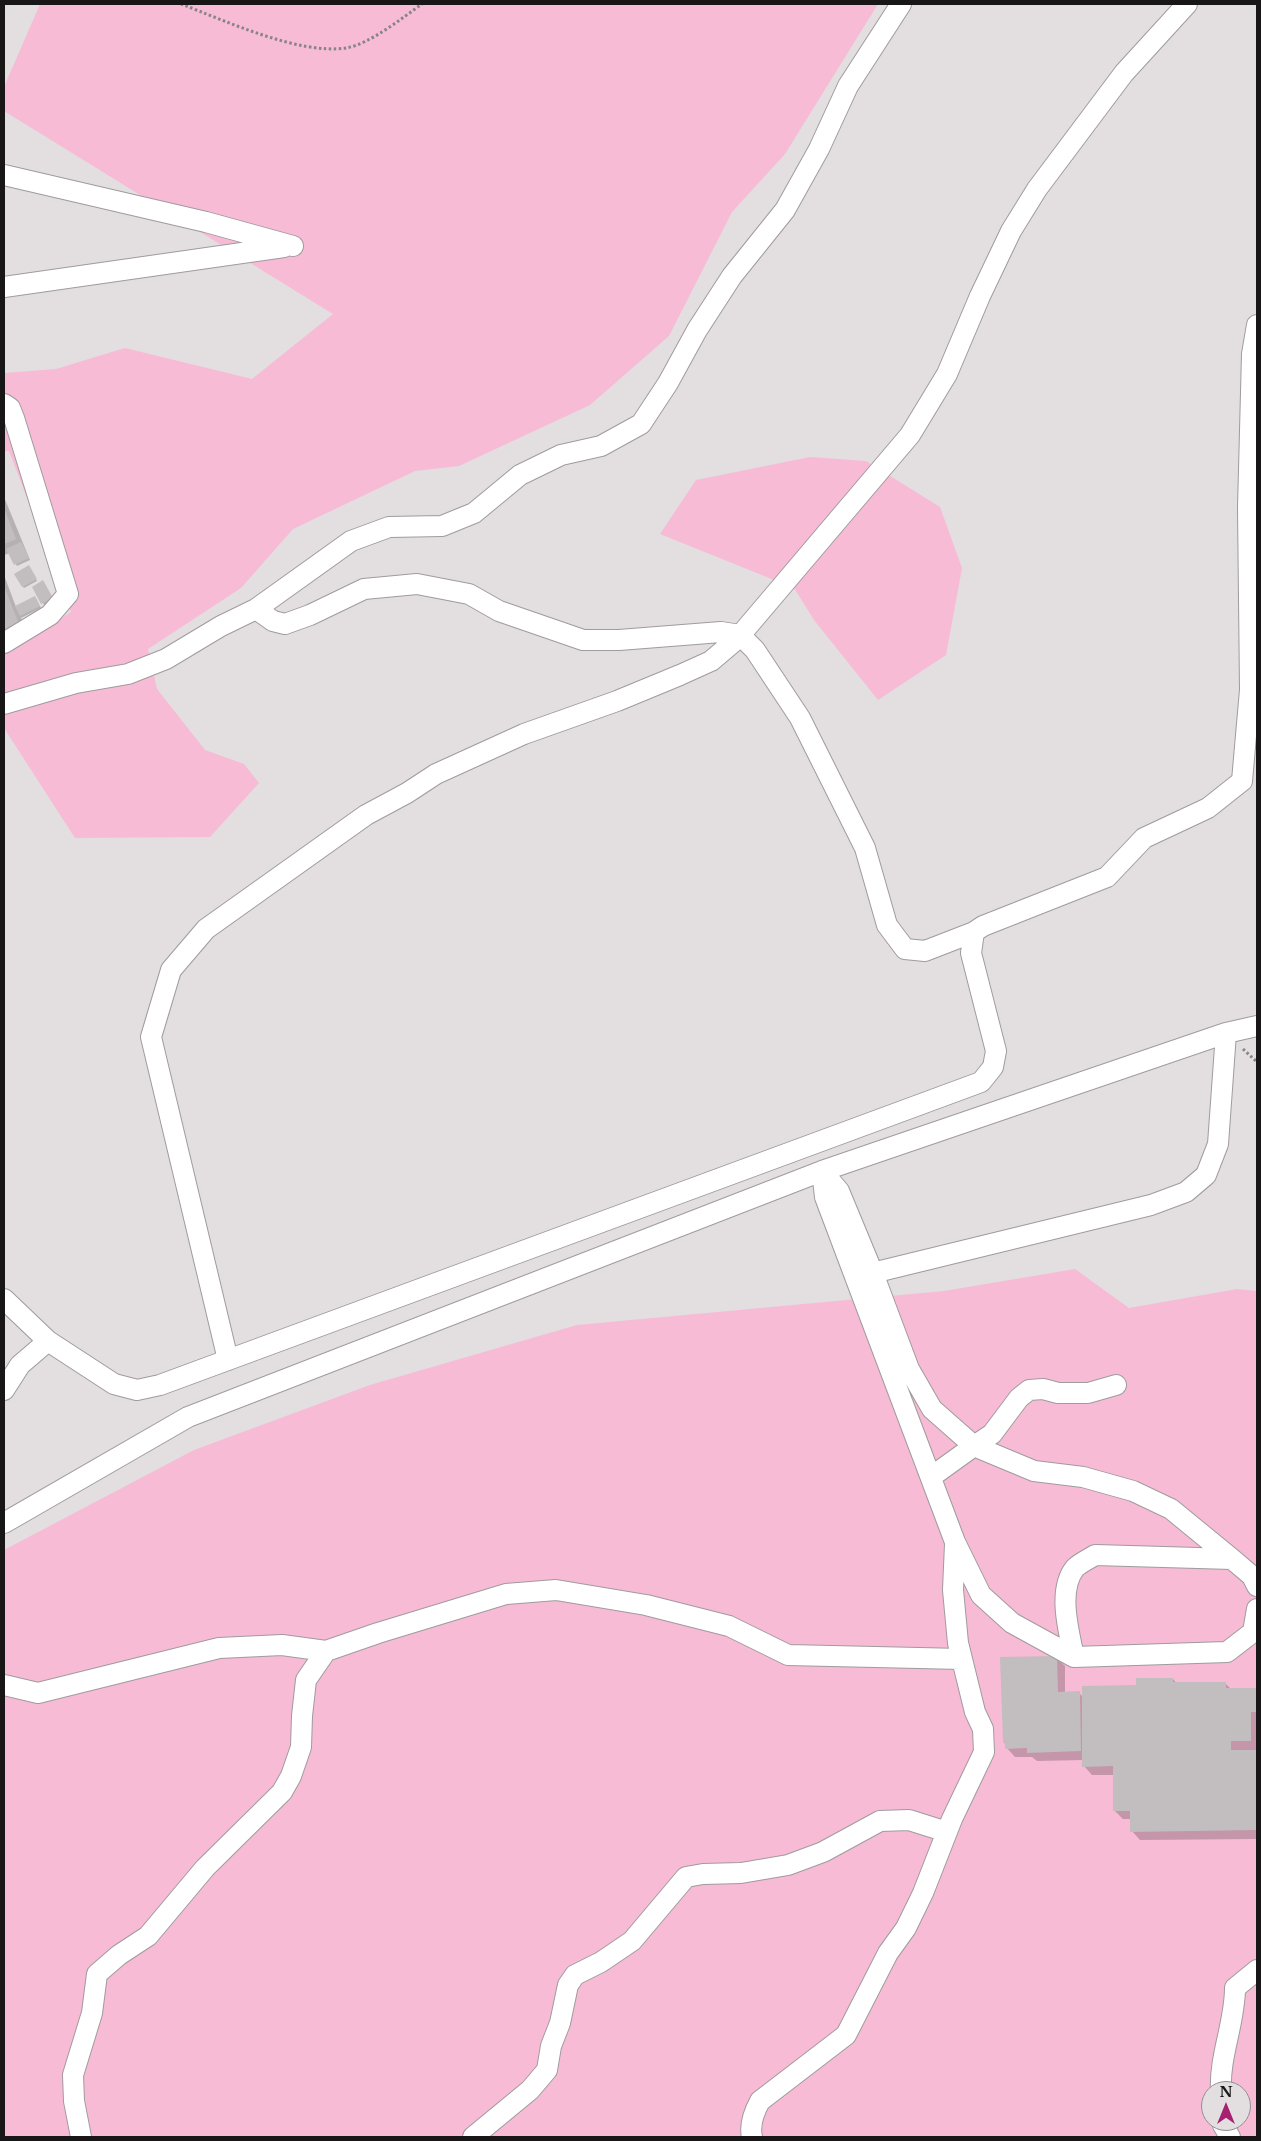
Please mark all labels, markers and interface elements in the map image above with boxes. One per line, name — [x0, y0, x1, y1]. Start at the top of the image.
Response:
north arrow — [1201, 2081, 1251, 2131]
text: N — [1219, 2083, 1233, 2101]

